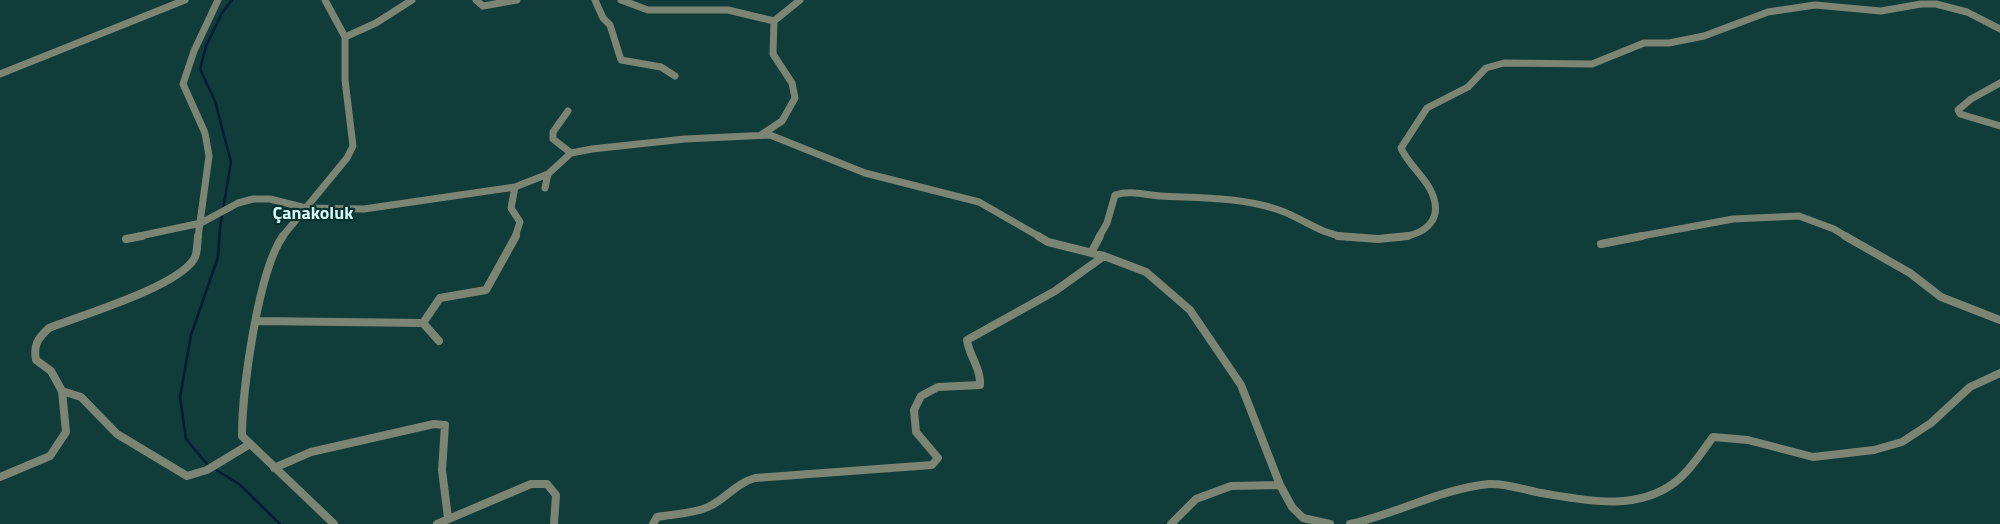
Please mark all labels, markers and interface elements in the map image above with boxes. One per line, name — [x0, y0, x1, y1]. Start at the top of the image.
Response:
district label: Çanakoluk — [273, 204, 353, 226]

